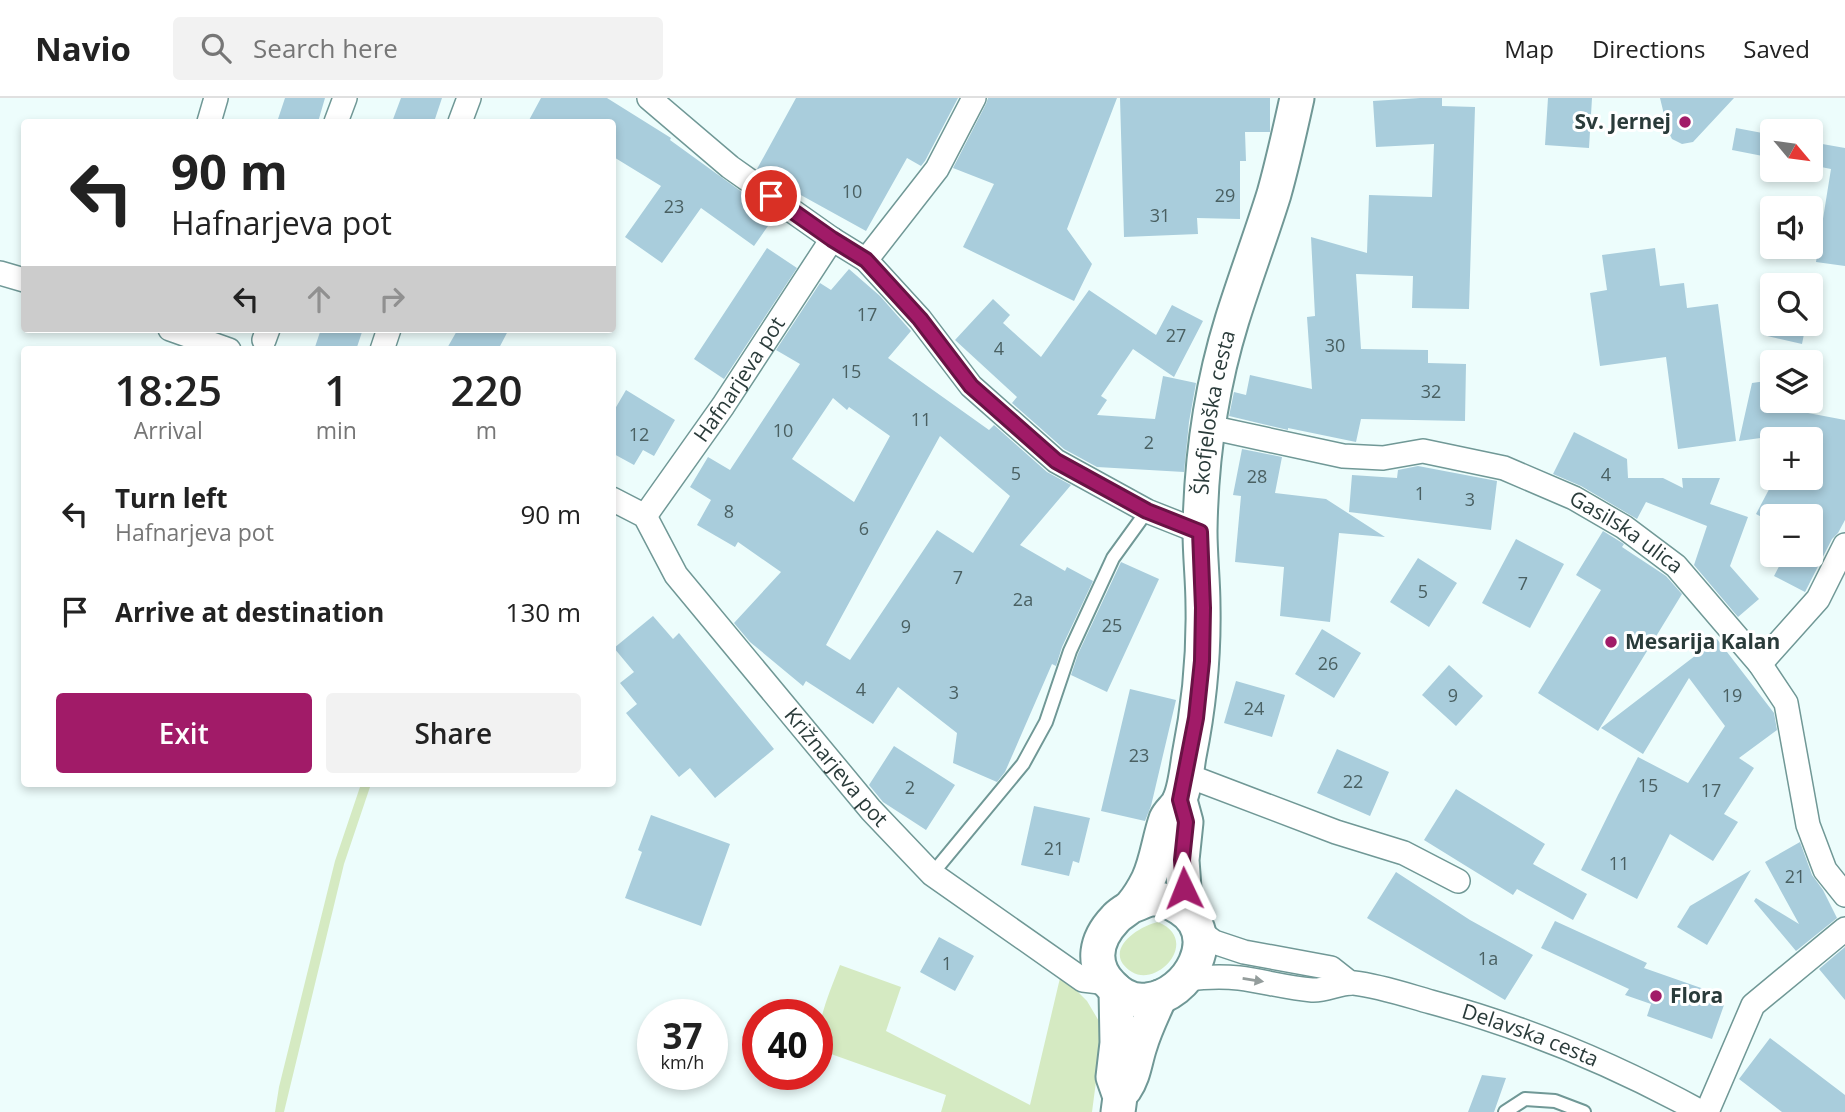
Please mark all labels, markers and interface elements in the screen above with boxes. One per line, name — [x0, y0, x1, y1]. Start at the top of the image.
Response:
search box — [173, 17, 663, 80]
text: Navio — [35, 26, 131, 71]
icon: search — [197, 29, 235, 67]
text: Search here — [253, 30, 398, 66]
text: Map — [1504, 32, 1554, 65]
text: Directions — [1592, 32, 1705, 65]
text: Saved — [1743, 32, 1810, 65]
place label: Sv. Jernej — [1575, 107, 1671, 135]
marker: Sv. Jernej — [1677, 114, 1693, 130]
north arrow — [1760, 119, 1824, 182]
map controls — [1760, 119, 1823, 567]
text: 90 m — [171, 138, 288, 204]
icon: left — [56, 147, 147, 238]
pin — [741, 166, 801, 226]
icon: arrive — [752, 177, 790, 215]
house number: 10 — [842, 179, 862, 203]
house number: 29 — [1215, 183, 1235, 207]
house number: 23 — [664, 194, 684, 218]
button: sound — [1760, 196, 1823, 259]
text: Hafnarjeva pot — [171, 201, 392, 244]
house number: 31 — [1150, 203, 1170, 227]
button: search — [1760, 273, 1823, 336]
icon: left — [227, 280, 265, 318]
icon: ahead — [300, 280, 338, 318]
icon: right — [373, 280, 411, 318]
house number: 17 — [857, 302, 877, 326]
street label: Hafnarjeva pot — [687, 311, 791, 447]
house number: 27 — [1166, 323, 1186, 347]
street label: Škofjeloška cesta — [1186, 327, 1241, 496]
house number: 30 — [1325, 333, 1345, 357]
house number: 4 — [994, 336, 1004, 360]
button: layers — [1760, 350, 1823, 413]
house number: 15 — [841, 359, 861, 383]
text: 18:25 — [115, 361, 222, 418]
text: 1 — [324, 361, 348, 418]
text: 220 — [450, 361, 522, 418]
house number: 32 — [1421, 379, 1441, 403]
house number: 11 — [911, 407, 931, 431]
text: Arrival — [134, 414, 203, 446]
text: min — [316, 414, 357, 446]
text: m — [476, 414, 497, 446]
house number: 10 — [773, 418, 793, 442]
house number: 12 — [629, 422, 649, 446]
button: + — [1760, 427, 1823, 490]
house number: 2 — [1144, 430, 1154, 454]
house number: 5 — [1011, 461, 1021, 485]
house number: 4 — [1601, 462, 1611, 486]
house number: 28 — [1247, 464, 1267, 488]
text: Turn left — [115, 480, 227, 516]
house number: 1 — [1415, 481, 1425, 505]
street label: Gasilska ulica — [1565, 483, 1689, 579]
house number: 3 — [1465, 487, 1475, 511]
icon: left — [56, 495, 94, 533]
text: 90 m — [520, 496, 581, 532]
house number: 8 — [724, 499, 734, 523]
button: − — [1760, 504, 1823, 567]
text: Hafnarjeva pot — [115, 516, 274, 548]
house number: 6 — [859, 516, 869, 540]
house number: 7 — [953, 565, 963, 589]
house number: 7 — [1518, 571, 1528, 595]
house number: 5 — [1418, 579, 1428, 603]
house number: 2a — [1013, 587, 1033, 611]
icon: arrive — [56, 593, 94, 631]
text: Arrive at destination — [115, 594, 384, 630]
text: 130 m — [506, 594, 581, 630]
house number: 25 — [1102, 613, 1122, 637]
house number: 9 — [901, 614, 911, 638]
place label: Mesarija Kalan — [1625, 627, 1780, 655]
marker: Mesarija Kalan — [1603, 634, 1619, 650]
house number: 26 — [1318, 651, 1338, 675]
house number: 4 — [856, 677, 866, 701]
house number: 3 — [949, 680, 959, 704]
house number: 9 — [1448, 683, 1458, 707]
house number: 19 — [1722, 683, 1742, 707]
button: Exit — [56, 693, 312, 773]
button: Share — [326, 693, 581, 773]
house number: 24 — [1244, 696, 1264, 720]
street label: Križnarjeva pot — [779, 701, 895, 832]
house number: 23 — [1129, 743, 1149, 767]
house number: 22 — [1343, 769, 1363, 793]
house number: 15 — [1638, 773, 1658, 797]
house number: 2 — [905, 775, 915, 799]
house number: 17 — [1701, 778, 1721, 802]
house number: 21 — [1044, 836, 1064, 860]
position arrow — [1147, 851, 1221, 925]
house number: 11 — [1609, 851, 1629, 875]
house number: 21 — [1785, 864, 1805, 888]
house number: 1a — [1478, 946, 1498, 970]
house number: 1 — [942, 951, 952, 975]
one-way arrow — [1243, 975, 1265, 986]
place label: Flora — [1670, 981, 1723, 1009]
marker: Flora — [1648, 988, 1664, 1004]
street label: Delavska cesta — [1459, 997, 1603, 1073]
speed limit sign: 40 — [742, 999, 833, 1090]
text: 37 — [662, 1012, 703, 1059]
text: km/h — [661, 1050, 704, 1074]

